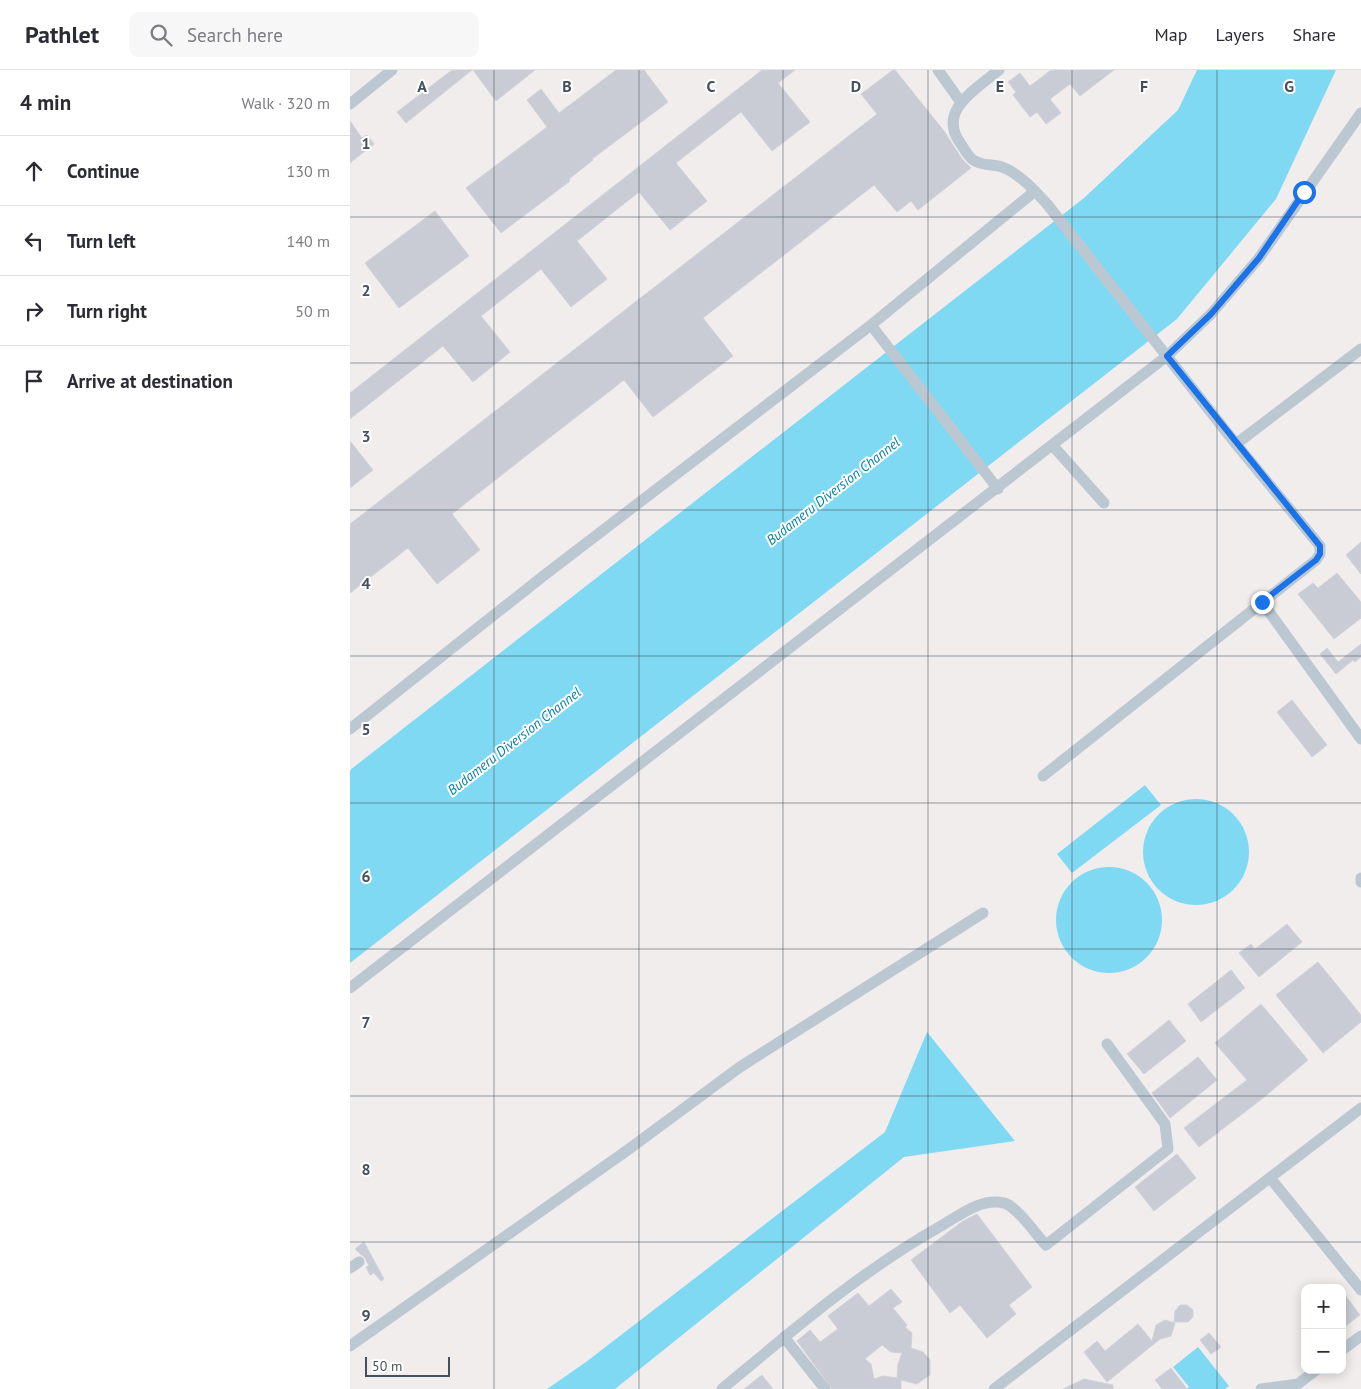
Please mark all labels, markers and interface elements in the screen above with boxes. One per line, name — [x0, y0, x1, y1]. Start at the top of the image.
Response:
search box — [129, 12, 479, 57]
text: Pathlet — [25, 19, 99, 50]
icon: search — [147, 21, 175, 49]
text: Search here — [187, 23, 283, 47]
text: Map — [1155, 23, 1187, 46]
text: Layers — [1215, 23, 1264, 46]
text: Share — [1292, 23, 1336, 46]
text: A — [417, 76, 427, 96]
text: B — [562, 76, 572, 96]
text: C — [707, 76, 716, 96]
text: D — [851, 76, 861, 96]
text: E — [996, 76, 1004, 96]
text: F — [1140, 76, 1148, 96]
text: G — [1284, 76, 1294, 96]
text: 4 min — [20, 89, 71, 116]
text: Walk · 320 m — [241, 93, 330, 113]
text: 1 — [361, 133, 371, 153]
icon: ahead — [20, 157, 48, 185]
text: Continue — [67, 159, 139, 183]
text: 130 m — [287, 161, 330, 181]
route start — [1293, 181, 1316, 204]
icon: left — [20, 227, 48, 255]
text: Turn left — [67, 229, 136, 253]
text: 140 m — [287, 231, 330, 251]
text: 2 — [361, 280, 371, 300]
icon: right — [20, 297, 48, 325]
text: Turn right — [67, 299, 147, 323]
text: 50 m — [295, 301, 330, 321]
icon: arrive — [20, 367, 48, 395]
text: Arrive at destination — [67, 369, 233, 393]
text: 3 — [361, 426, 371, 446]
water label: Budameru Diversion Channel — [763, 433, 904, 549]
text: 4 — [361, 573, 371, 593]
route end — [1251, 591, 1274, 614]
water label: Budameru Diversion Channel — [444, 683, 585, 799]
text: 5 — [361, 719, 371, 739]
text: 6 — [361, 866, 371, 886]
text: 7 — [361, 1012, 371, 1032]
text: 8 — [361, 1159, 371, 1179]
map controls — [1301, 1284, 1346, 1374]
button: + — [1301, 1284, 1346, 1329]
text: 9 — [361, 1305, 371, 1325]
button: − — [1301, 1329, 1346, 1374]
scale bar — [365, 1354, 450, 1377]
text: 50 m — [372, 1357, 402, 1375]

